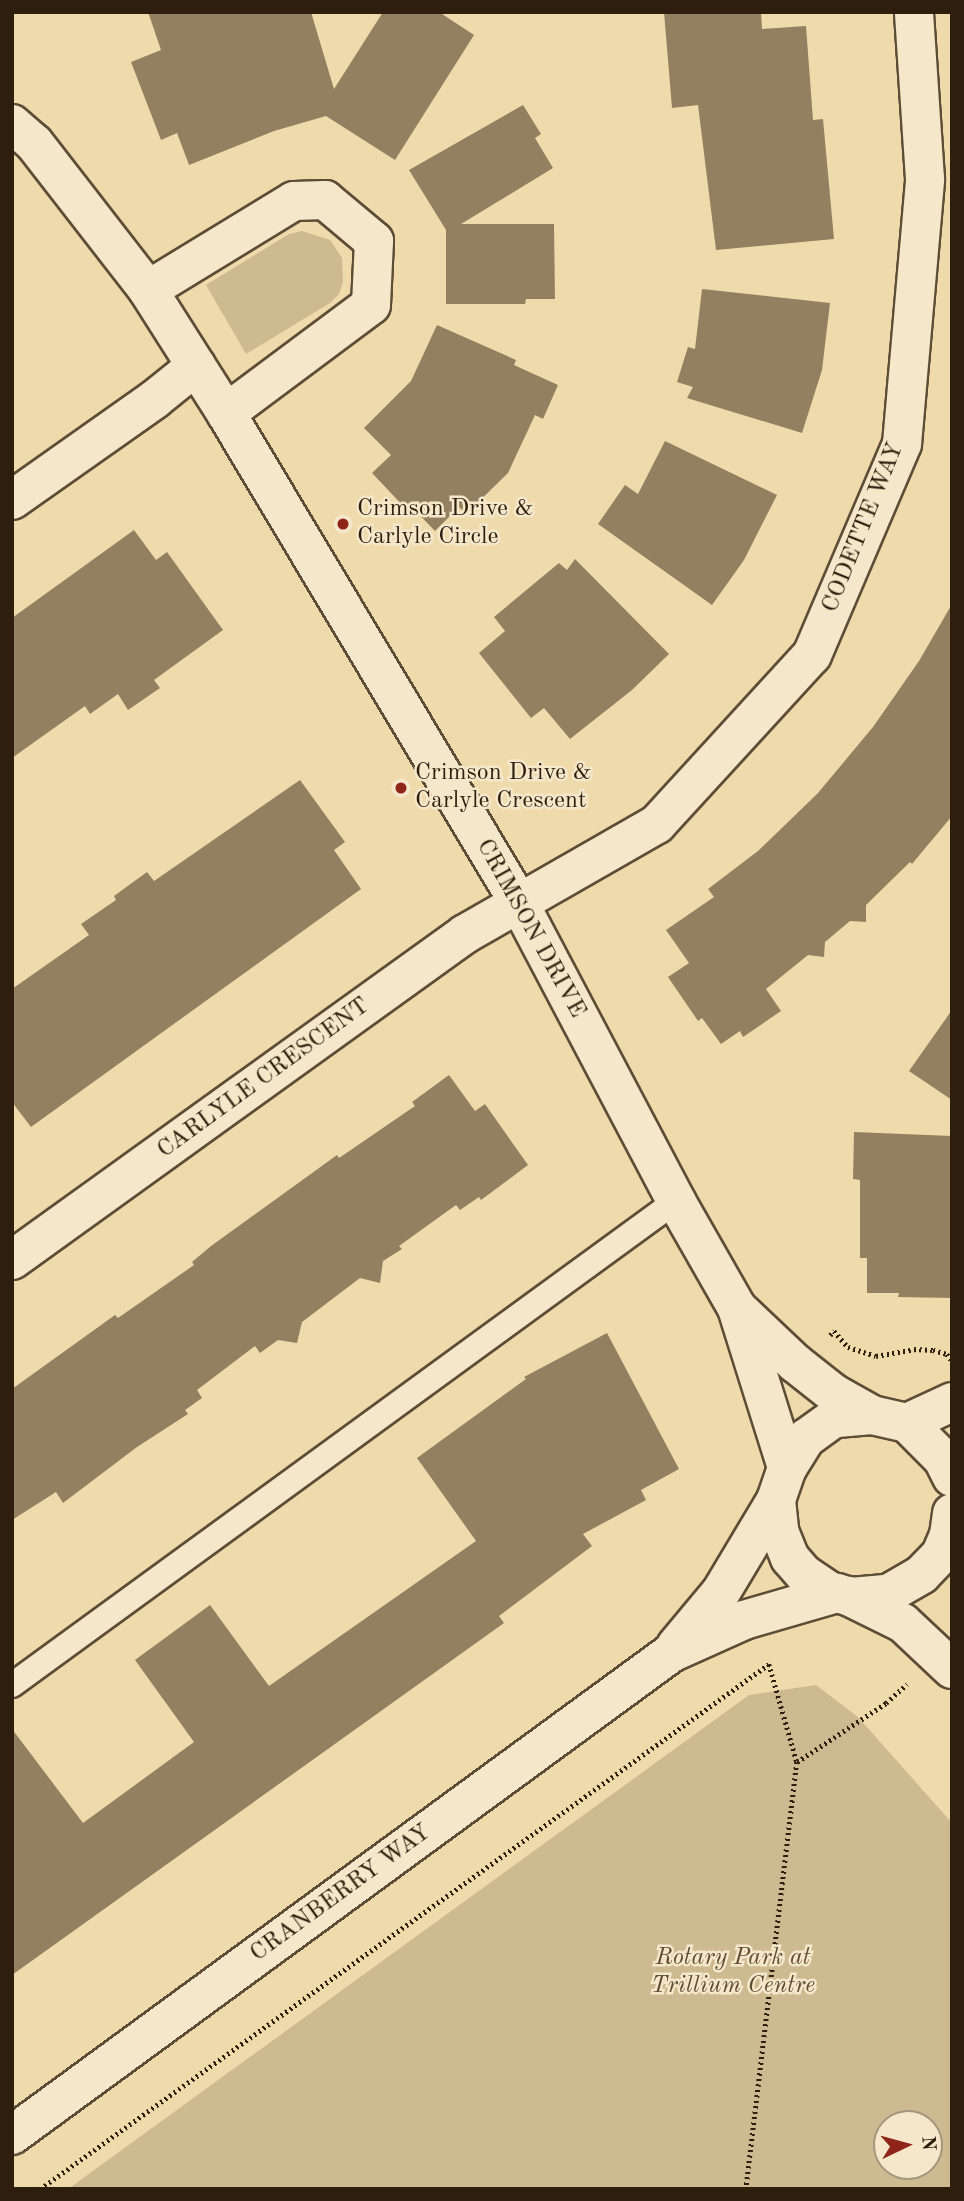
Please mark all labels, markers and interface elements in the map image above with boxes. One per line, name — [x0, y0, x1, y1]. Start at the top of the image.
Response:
street label: CODETTE WAY — [817, 439, 911, 617]
place label: Crimson Drive & Carlyle Circle — [357, 496, 534, 552]
marker: Crimson Drive & Carlyle Circle — [335, 516, 351, 532]
place label: Crimson Drive & Carlyle Crescent — [415, 760, 592, 816]
marker: Crimson Drive & Carlyle Crescent — [393, 780, 409, 796]
street label: CRIMSON DRIVE — [469, 834, 591, 1024]
street label: CARLYLE CRESCENT — [152, 992, 376, 1166]
street label: CRANBERRY WAY — [245, 1819, 437, 1969]
park label: Rotary Park at Trillium Centre — [651, 1945, 815, 2001]
north arrow — [873, 2110, 943, 2180]
text: N — [917, 2135, 938, 2151]

